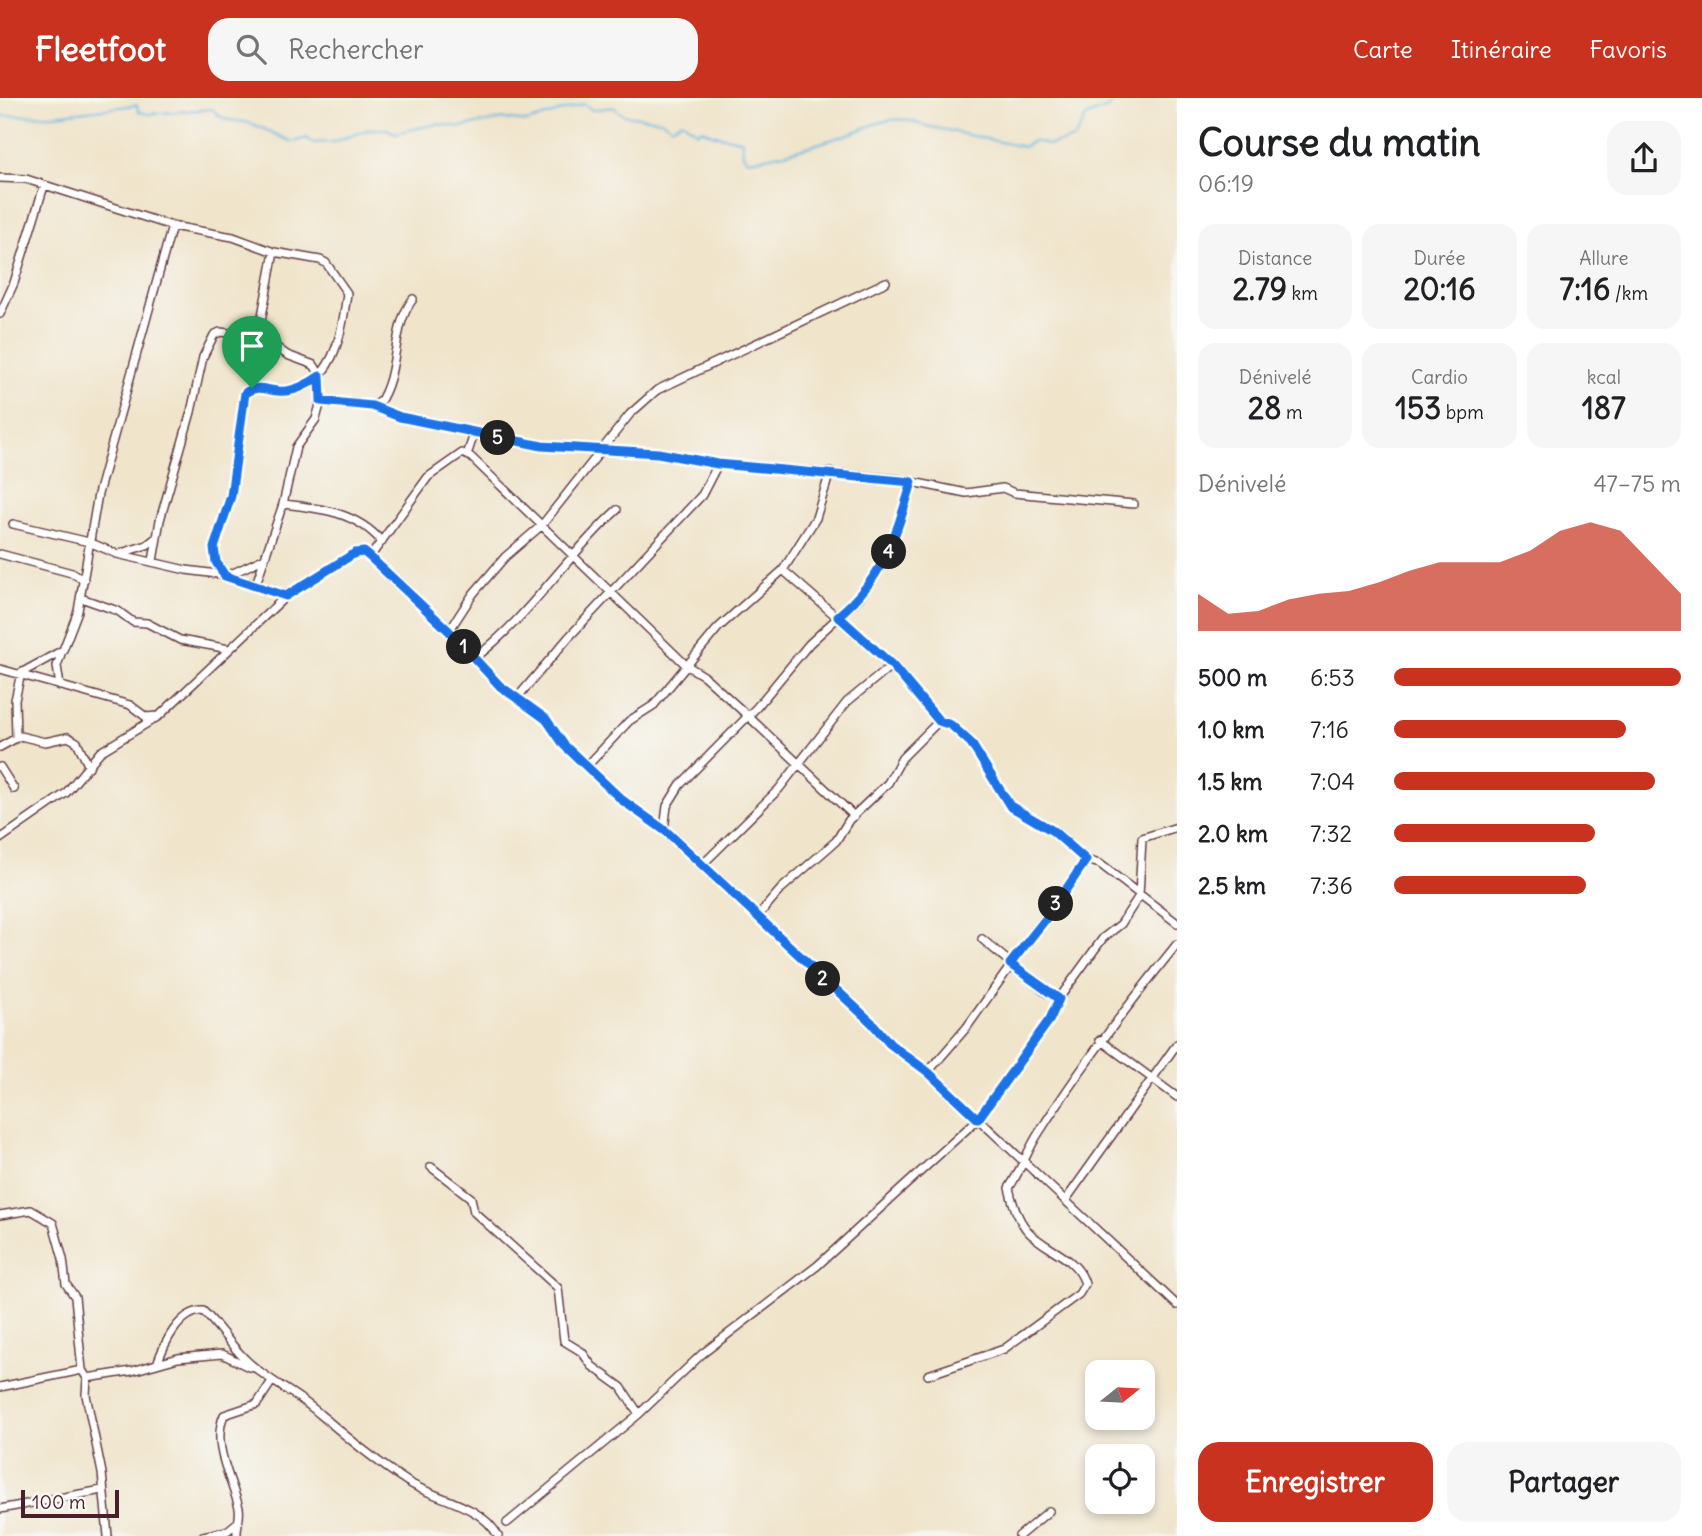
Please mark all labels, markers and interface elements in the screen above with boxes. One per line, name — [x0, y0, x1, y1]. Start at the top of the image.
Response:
search box — [208, 18, 698, 81]
text: Fleetfoot — [35, 28, 166, 70]
icon: search — [232, 30, 270, 68]
text: Rechercher — [288, 33, 424, 66]
text: Carte — [1353, 34, 1413, 64]
text: Itinéraire — [1451, 34, 1552, 64]
text: Favoris — [1590, 34, 1667, 64]
text: Course du matin — [1198, 119, 1480, 166]
button: share — [1607, 121, 1681, 195]
text: 06:19 — [1198, 169, 1254, 198]
text: Distance — [1238, 246, 1312, 270]
text: Durée — [1413, 246, 1466, 270]
text: Allure — [1579, 246, 1628, 270]
text: 2.79 — [1232, 270, 1287, 308]
text: 20:16 — [1403, 270, 1476, 308]
text: 7:16 — [1560, 270, 1610, 308]
text: km — [1287, 281, 1318, 305]
text: /km — [1610, 281, 1648, 305]
pin — [222, 316, 282, 388]
icon: arrive — [233, 327, 271, 365]
text: Dénivelé — [1239, 365, 1312, 389]
text: Cardio — [1411, 365, 1468, 389]
text: kcal — [1587, 365, 1621, 389]
text: 28 — [1248, 389, 1281, 427]
text: 153 — [1395, 389, 1441, 427]
text: 187 — [1582, 389, 1626, 427]
text: m — [1281, 400, 1303, 424]
text: bpm — [1441, 400, 1484, 424]
pin: 5 — [480, 420, 516, 456]
text: 5 — [492, 425, 503, 449]
text: Dénivelé — [1198, 469, 1286, 498]
text: 47–75 m — [1593, 469, 1681, 498]
pin: 4 — [872, 534, 906, 570]
text: 4 — [883, 539, 894, 563]
pin: 1 — [447, 630, 482, 664]
text: 1 — [460, 634, 467, 658]
text: 500 m — [1198, 663, 1267, 692]
text: 6:53 — [1310, 663, 1355, 692]
text: 1.0 km — [1198, 715, 1264, 744]
text: 7:16 — [1310, 715, 1349, 744]
text: 1.5 km — [1198, 767, 1263, 796]
text: 7:04 — [1310, 767, 1355, 796]
text: 2.0 km — [1198, 819, 1268, 848]
text: 7:32 — [1310, 819, 1352, 848]
text: 2.5 km — [1198, 871, 1266, 900]
text: 7:36 — [1310, 871, 1353, 900]
pin: 3 — [1038, 886, 1074, 922]
text: 3 — [1050, 891, 1061, 915]
pin: 2 — [806, 962, 840, 996]
text: 2 — [817, 966, 828, 990]
north arrow — [1085, 1360, 1155, 1430]
map controls — [1085, 1360, 1155, 1514]
button: Enregistrer — [1198, 1442, 1433, 1522]
button: Partager — [1447, 1442, 1681, 1522]
button: locate — [1085, 1444, 1155, 1514]
scale bar — [21, 1487, 119, 1519]
text: 100 m — [32, 1490, 86, 1514]

